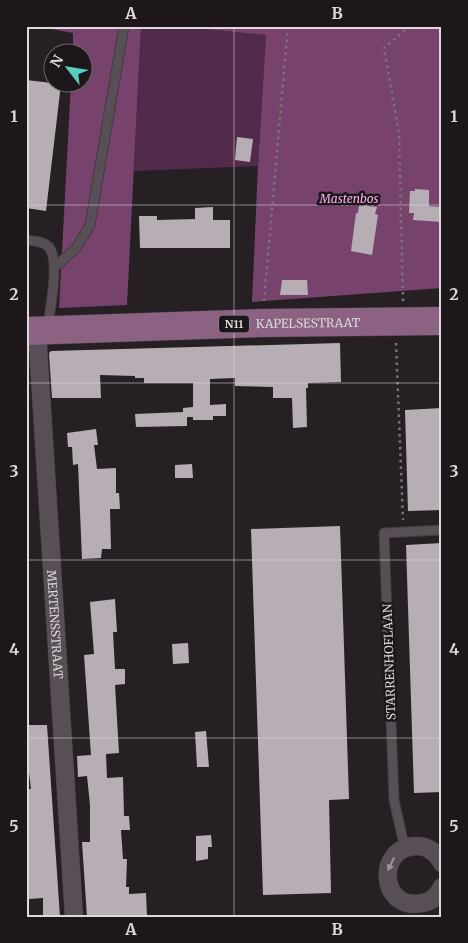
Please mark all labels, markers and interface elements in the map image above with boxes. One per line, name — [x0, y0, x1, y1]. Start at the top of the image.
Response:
text: A — [124, 3, 137, 23]
text: B — [331, 3, 343, 23]
north arrow — [42, 42, 92, 92]
text: N — [46, 52, 67, 71]
text: 1 — [10, 106, 18, 126]
text: 1 — [450, 106, 458, 126]
park label: Mastenbos — [319, 191, 378, 206]
text: 2 — [9, 284, 19, 304]
text: 2 — [449, 284, 459, 304]
street label: KAPELSESTRAAT — [256, 314, 361, 331]
road number: N11 — [219, 316, 249, 332]
text: 3 — [9, 461, 19, 481]
text: 3 — [449, 461, 459, 481]
street label: MERTENSSTRAAT — [45, 569, 66, 680]
street label: STARRENHOFLAAN — [379, 603, 399, 721]
text: 4 — [9, 639, 19, 659]
text: 4 — [449, 639, 459, 659]
text: 5 — [9, 816, 19, 836]
text: 5 — [449, 816, 459, 836]
one-way arrow — [386, 856, 395, 871]
text: A — [124, 919, 137, 939]
text: B — [331, 919, 343, 939]

